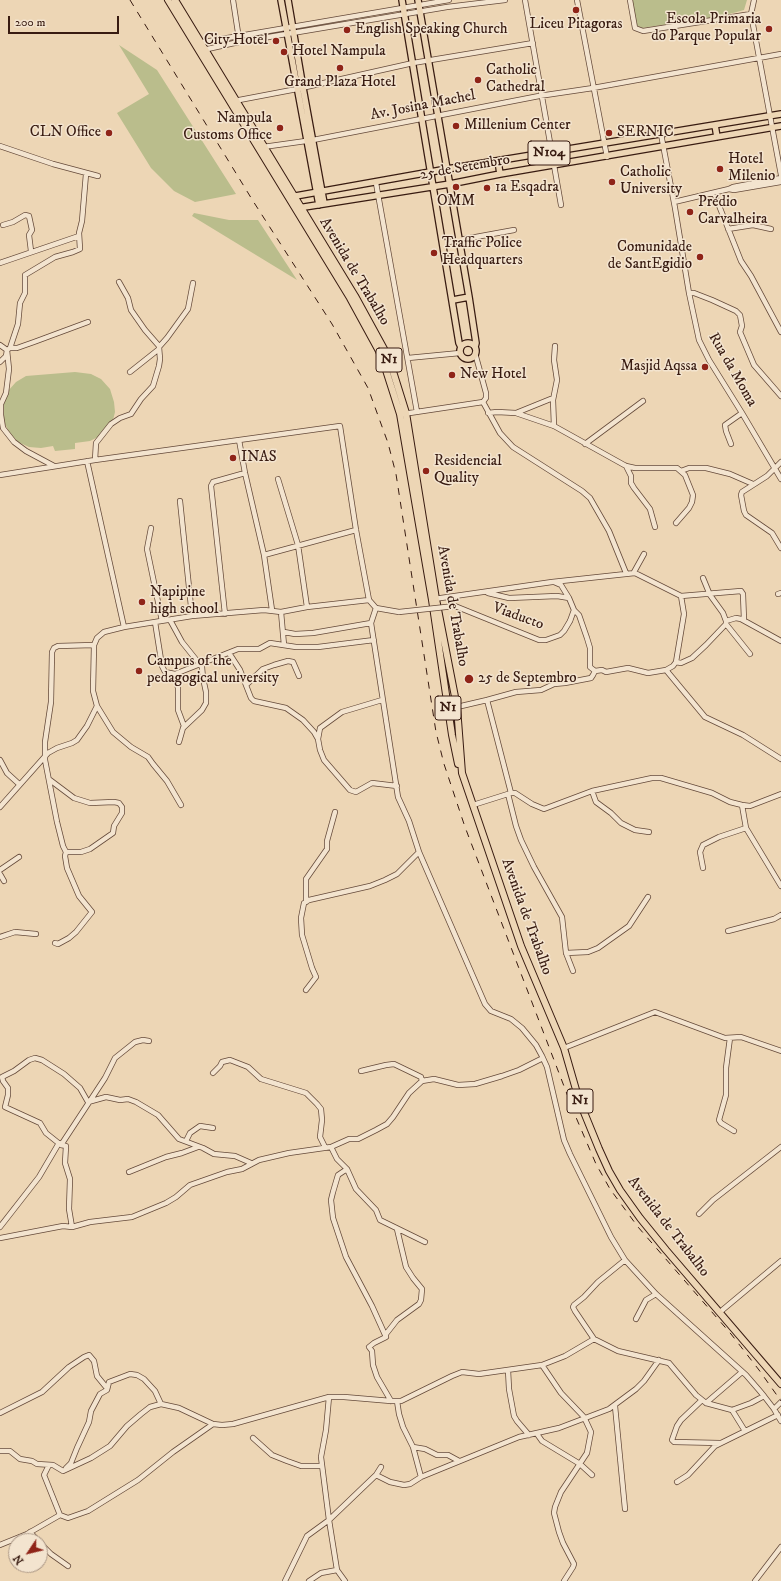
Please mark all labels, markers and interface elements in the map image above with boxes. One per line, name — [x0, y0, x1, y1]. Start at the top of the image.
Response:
marker: Liceu Pitagoras — [571, 5, 581, 15]
scale bar — [10, 8, 121, 34]
place label: Escola Primaria do Parque Popular — [651, 11, 761, 46]
text: 200 m — [15, 15, 45, 30]
place label: Liceu Pitagoras — [529, 16, 623, 34]
place label: English Speaking Church — [355, 21, 508, 39]
marker: Escola Primaria do Parque Popular — [764, 24, 774, 34]
marker: English Speaking Church — [342, 25, 352, 35]
place label: City Hotel — [204, 32, 268, 50]
marker: City Hotel — [271, 36, 281, 46]
place label: Hotel Nampula — [292, 43, 386, 61]
marker: Hotel Nampula — [279, 47, 289, 57]
place label: Catholic Cathedral — [486, 62, 545, 97]
marker: Grand Plaza Hotel — [335, 63, 345, 73]
place label: Grand Plaza Hotel — [284, 74, 396, 92]
marker: Catholic Cathedral — [473, 75, 483, 85]
street label: Av. Josina Machel — [369, 87, 477, 125]
place label: Nampula Customs Office — [183, 110, 272, 145]
place label: Millenium Center — [464, 117, 571, 135]
marker: Millenium Center — [451, 121, 461, 131]
marker: Nampula Customs Office — [275, 123, 285, 133]
place label: CLN Office — [30, 124, 101, 142]
place label: SERNIC — [617, 124, 674, 142]
marker: CLN Office — [104, 128, 114, 138]
marker: SERNIC — [604, 128, 614, 138]
road number: N104 — [528, 141, 570, 165]
street label: 25 de Setembro — [419, 151, 511, 185]
place label: Hotel Milenio — [728, 151, 775, 186]
place label: Catholic University — [620, 164, 682, 199]
marker: Hotel Milenio — [715, 164, 725, 174]
marker: Catholic University — [607, 177, 617, 187]
place label: 1a Esqadra — [495, 179, 559, 197]
marker: OMM — [451, 182, 461, 192]
marker: 1a Esqadra — [482, 183, 492, 193]
place label: OMM — [437, 193, 475, 211]
place label: Prédio Carvalheira — [698, 194, 767, 229]
marker: Prédio Carvalheira — [685, 207, 695, 217]
street label: Avenida de Trabalho — [315, 215, 393, 329]
place label: Traffic Police Headquarters — [442, 235, 523, 270]
place label: Comunidade de SantEgidio — [608, 239, 692, 274]
marker: Traffic Police Headquarters — [429, 248, 439, 258]
marker: Comunidade de SantEgidio — [695, 252, 705, 262]
street label: Rua da Moma — [704, 330, 760, 410]
road number: N1 — [376, 348, 402, 372]
place label: Masjid Aqssa — [620, 358, 697, 376]
marker: Masjid Aqssa — [700, 362, 710, 372]
place label: New Hotel — [460, 366, 526, 384]
marker: New Hotel — [447, 370, 457, 380]
place label: INAS — [241, 449, 277, 467]
marker: INAS — [228, 453, 238, 463]
place label: Residencial Quality — [434, 453, 502, 488]
marker: Residencial Quality — [421, 466, 431, 476]
street label: Avenida de Trabalho — [433, 544, 471, 668]
place label: Napipine high school — [150, 584, 218, 619]
marker: Napipine high school — [137, 597, 147, 607]
street label: Viaducto — [490, 599, 546, 635]
place label: Campus of the pedagogical university — [147, 653, 279, 688]
marker: Campus of the pedagogical university — [134, 666, 144, 676]
place label: 25 de Septembro — [478, 670, 577, 688]
marker: 25 de Septembro — [463, 673, 475, 685]
road number: N1 — [435, 696, 461, 720]
street label: Avenida de Trabalho — [497, 856, 555, 978]
road number: N1 — [567, 1089, 593, 1113]
street label: Avenida de Trabalho — [623, 1173, 713, 1281]
north arrow — [8, 1533, 48, 1573]
text: N — [11, 1552, 27, 1567]

